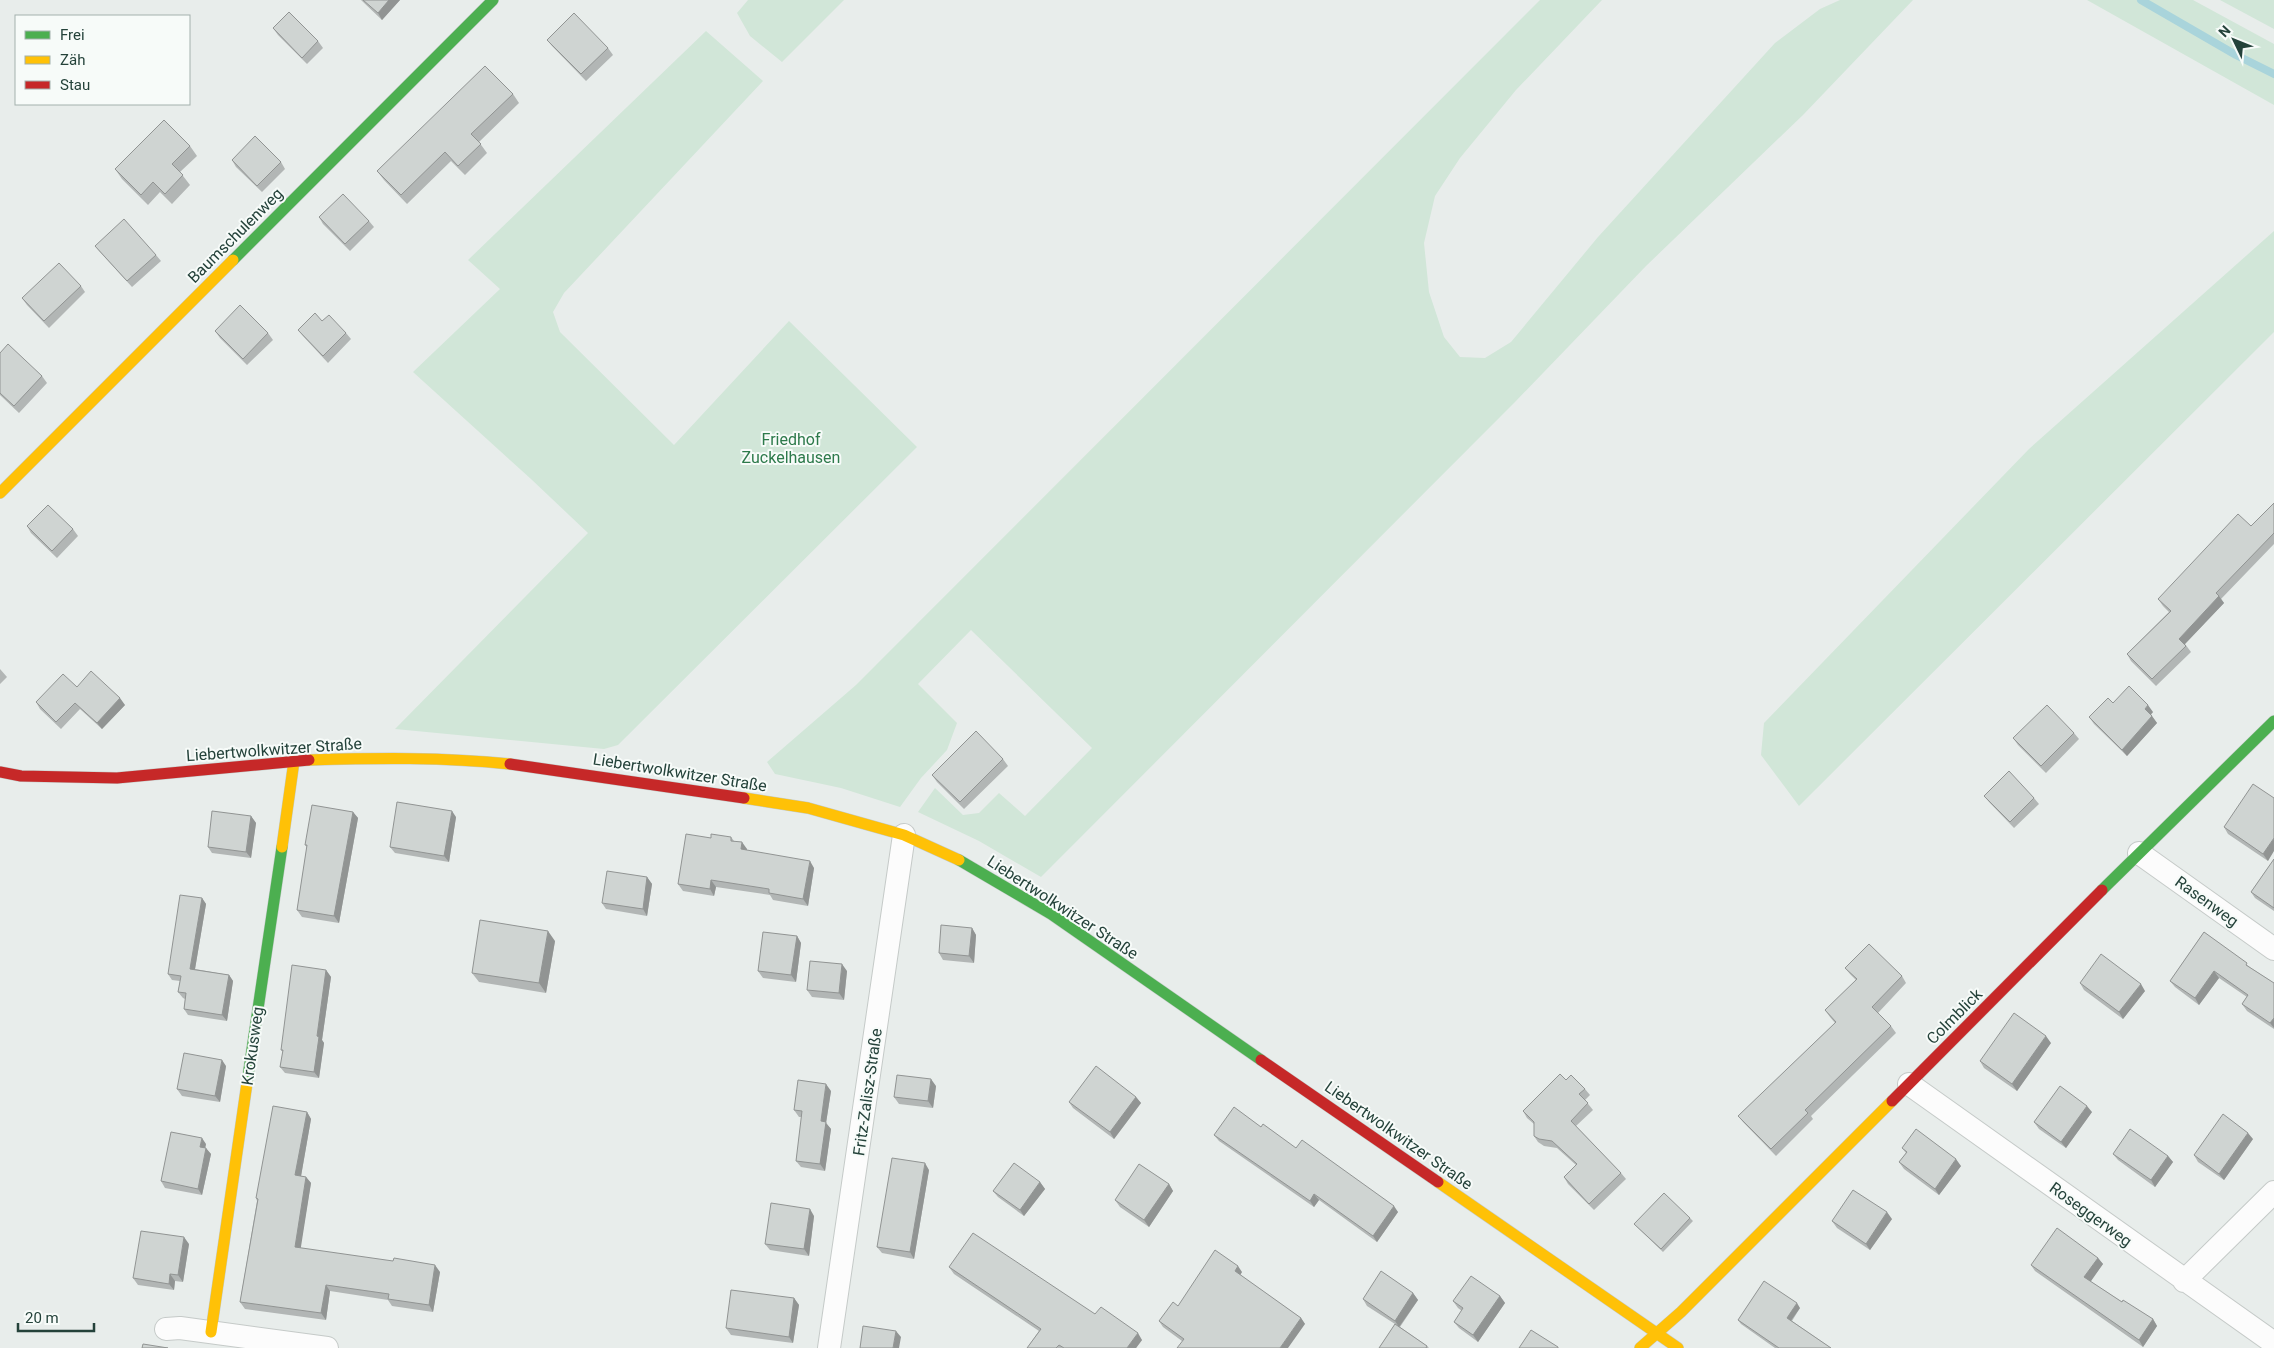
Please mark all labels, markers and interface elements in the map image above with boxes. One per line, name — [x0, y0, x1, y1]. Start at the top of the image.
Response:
legend — [15, 15, 190, 105]
north arrow — [2209, 15, 2259, 65]
text: N — [2215, 22, 2234, 40]
text: Frei — [60, 26, 85, 44]
text: Zäh — [60, 51, 85, 69]
text: Stau — [60, 76, 90, 94]
street label: Baumschulenweg — [184, 184, 287, 287]
park label: Friedhof Zuckelhausen — [742, 430, 840, 467]
street label: Liebertwolkwitzer Straße — [186, 734, 363, 765]
street label: Liebertwolkwitzer Straße — [591, 749, 768, 796]
street label: Liebertwolkwitzer Straße — [984, 852, 1142, 963]
street label: Rasenweg — [2171, 872, 2242, 931]
street label: Colmblick — [1923, 984, 1987, 1048]
street label: Krokusweg — [238, 1006, 267, 1087]
street label: Fritz-Zalisz-Straße — [849, 1027, 886, 1157]
street label: Liebertwolkwitzer Straße — [1321, 1077, 1476, 1194]
street label: Roseggerweg — [2046, 1178, 2136, 1251]
scale bar — [18, 1300, 94, 1332]
text: 20 m — [25, 1309, 59, 1327]

